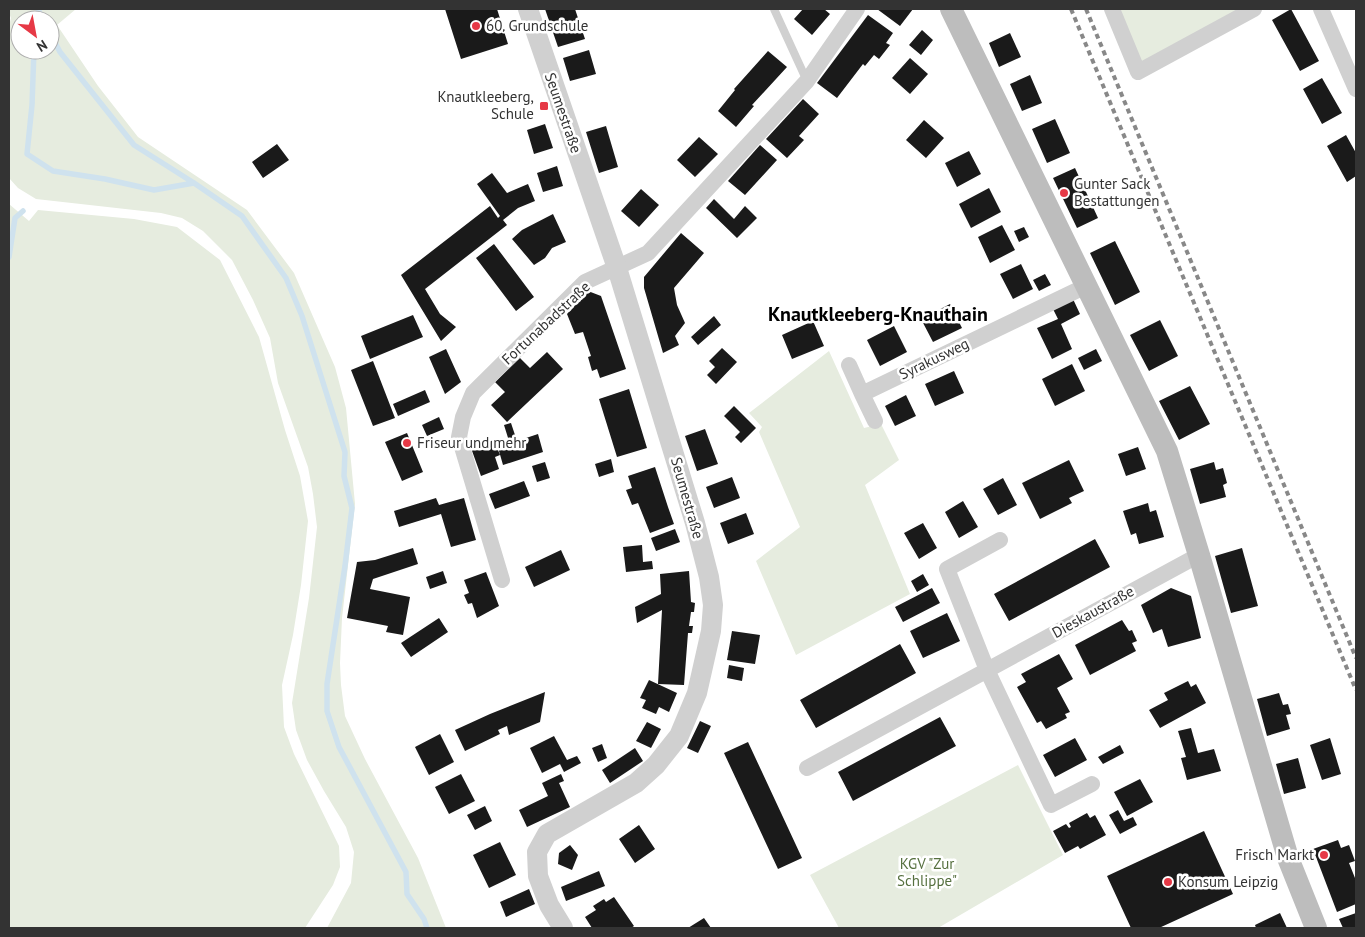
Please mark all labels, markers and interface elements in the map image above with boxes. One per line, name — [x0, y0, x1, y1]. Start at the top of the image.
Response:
north arrow — [10, 10, 60, 60]
place label: 60. Grundschule — [486, 16, 588, 35]
marker: 60. Grundschule — [470, 20, 482, 32]
text: N — [33, 36, 51, 56]
street label: Seumestraße — [541, 70, 586, 156]
place label: Knautkleeberg, Schule — [438, 87, 534, 123]
marker: Knautkleeberg, Schule — [538, 100, 550, 112]
place label: Gunter Sack Bestattungen — [1074, 174, 1160, 210]
marker: Gunter Sack Bestattungen — [1058, 187, 1070, 199]
street label: Fortunabadstraße — [497, 277, 594, 369]
district label: Knautkleeberg-Knauthain — [768, 301, 988, 327]
street label: Syrakusweg — [896, 333, 972, 384]
place label: Friseur und mehr — [417, 433, 526, 452]
marker: Friseur und mehr — [401, 437, 413, 449]
street label: Seumestraße — [667, 455, 708, 541]
street label: Dieskaustraße — [1048, 581, 1137, 642]
place label: Frisch Markt — [1235, 845, 1314, 864]
marker: Frisch Markt — [1318, 849, 1330, 861]
park label: KGV "Zur Schlippe" — [897, 854, 957, 890]
place label: Konsum Leipzig — [1178, 872, 1278, 891]
marker: Konsum Leipzig — [1162, 876, 1174, 888]

